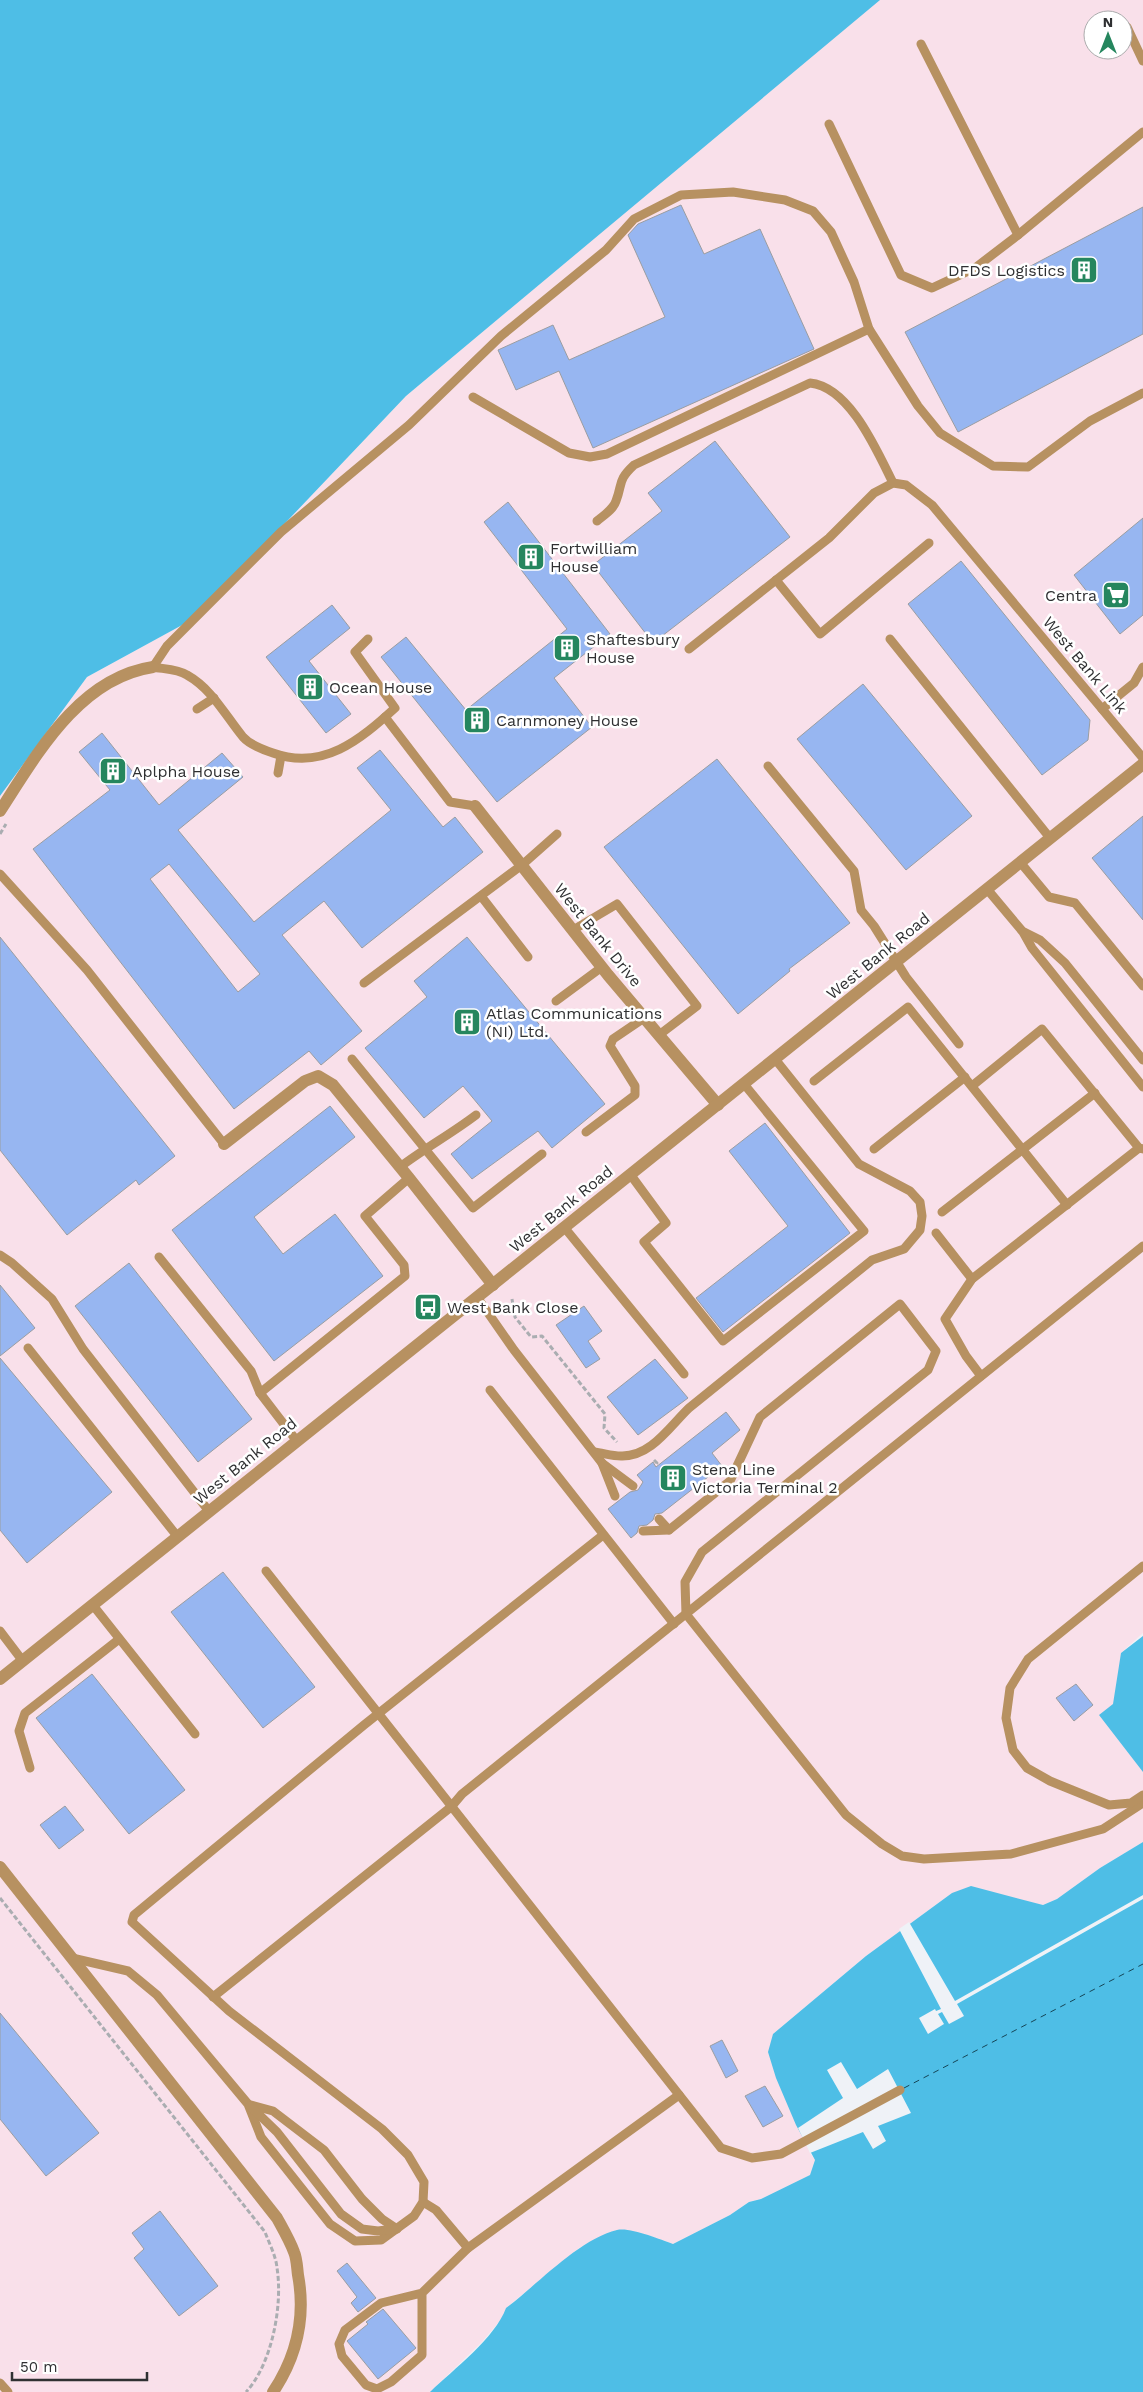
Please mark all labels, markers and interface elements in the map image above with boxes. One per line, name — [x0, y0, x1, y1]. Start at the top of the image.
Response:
north arrow — [1083, 10, 1133, 60]
text: N — [1103, 14, 1113, 30]
building icon: DFDS Logistics — [1069, 255, 1099, 285]
place label: DFDS Logistics — [948, 261, 1065, 280]
place label: Fortwilliam House — [550, 539, 637, 576]
building icon: Fortwilliam House — [516, 542, 546, 572]
supermarket icon: Centra — [1101, 580, 1131, 610]
place label: Centra — [1045, 586, 1097, 605]
street label: West Bank Link — [1039, 613, 1131, 717]
place label: Shaftesbury House — [586, 630, 680, 667]
building icon: Shaftesbury House — [552, 633, 582, 663]
building icon: Ocean House — [295, 672, 325, 702]
place label: Ocean House — [329, 678, 432, 697]
building icon: Carnmoney House — [462, 705, 492, 735]
place label: Carnmoney House — [496, 711, 638, 730]
building icon: Aplpha House — [98, 756, 128, 786]
place label: Aplpha House — [132, 762, 240, 781]
street label: West Bank Drive — [550, 879, 646, 991]
street label: West Bank Road — [823, 909, 933, 1003]
place label: Atlas Communications (NI) Ltd. — [486, 1004, 662, 1041]
building icon: Atlas Communications (NI) Ltd. — [452, 1007, 482, 1037]
street label: West Bank Road — [506, 1162, 616, 1256]
bus stop icon: West Bank Close — [413, 1292, 443, 1322]
place label: West Bank Close — [447, 1298, 578, 1317]
street label: West Bank Road — [190, 1414, 300, 1508]
place label: Stena Line Victoria Terminal 2 — [692, 1460, 838, 1497]
building icon: Stena Line Victoria Terminal 2 — [658, 1463, 688, 1493]
scale bar — [12, 2350, 148, 2382]
text: 50 m — [20, 2358, 57, 2376]

